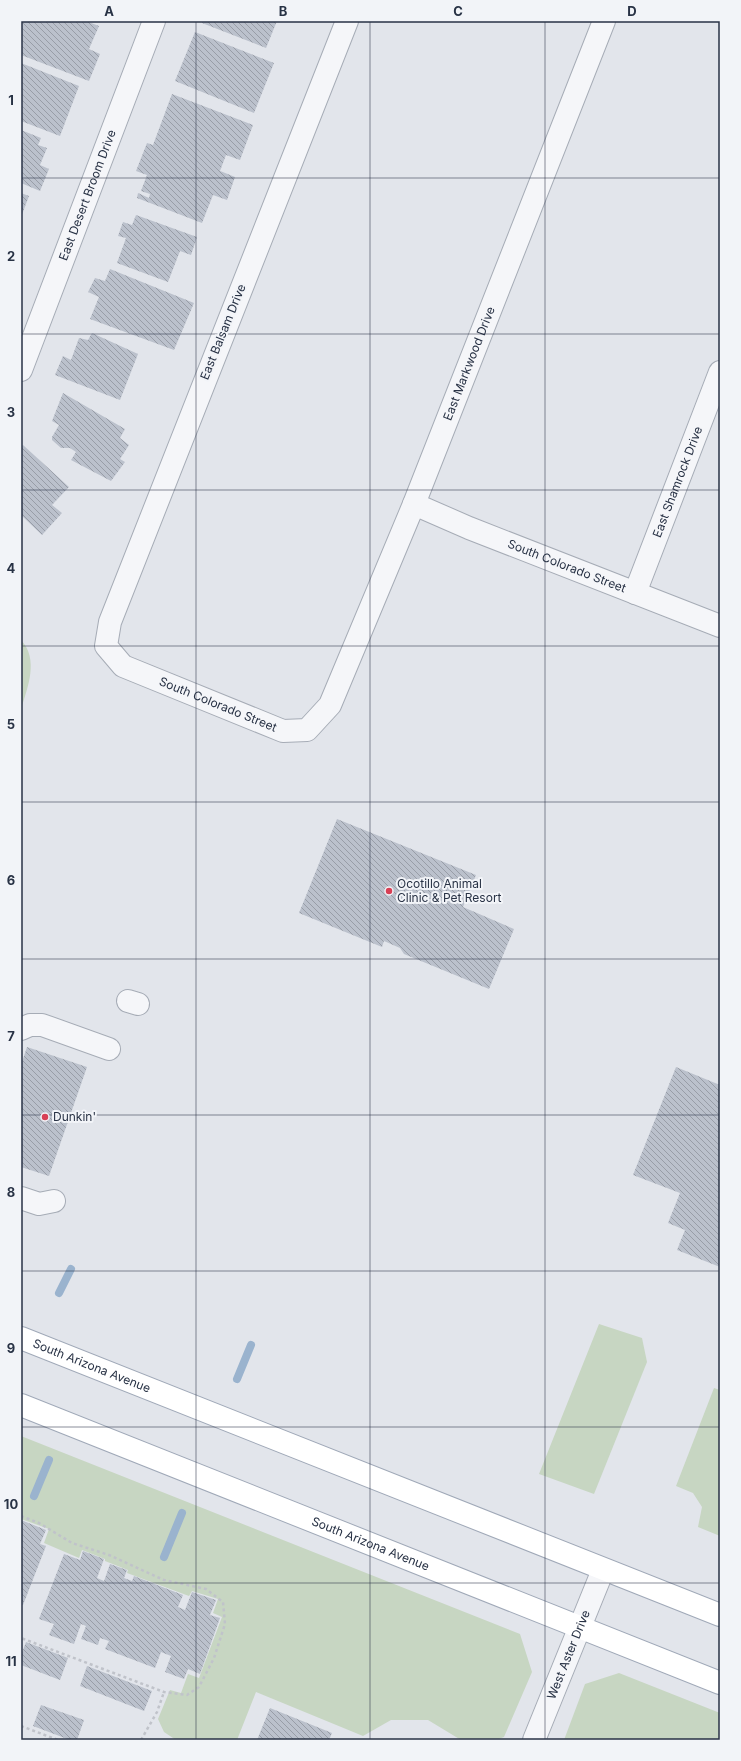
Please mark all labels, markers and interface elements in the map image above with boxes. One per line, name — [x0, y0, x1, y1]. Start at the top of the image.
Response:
text: A — [104, 3, 114, 19]
text: B — [279, 3, 288, 19]
text: C — [453, 3, 463, 19]
text: D — [627, 3, 637, 19]
text: 1 — [8, 92, 14, 108]
street label: East Desert Broom Drive — [55, 127, 119, 263]
text: 2 — [7, 248, 15, 264]
street label: East Balsam Drive — [197, 282, 249, 382]
street label: East Markwood Drive — [440, 304, 498, 423]
text: 3 — [7, 404, 15, 420]
street label: East Shamrock Drive — [649, 424, 705, 539]
street label: South Colorado Street — [506, 536, 628, 596]
text: 4 — [7, 560, 16, 576]
street label: South Colorado Street — [157, 673, 279, 735]
text: 5 — [7, 716, 15, 732]
text: 6 — [7, 872, 15, 888]
place label: Ocotillo Animal Clinic & Pet Resort — [397, 876, 502, 905]
marker: Ocotillo Animal Clinic & Pet Resort — [384, 886, 394, 896]
text: 7 — [7, 1028, 15, 1044]
place label: Dunkin' — [53, 1109, 96, 1124]
marker: Dunkin' — [40, 1112, 50, 1122]
text: 8 — [7, 1184, 15, 1200]
street label: South Arizona Avenue — [31, 1335, 153, 1396]
text: 9 — [7, 1340, 15, 1356]
text: 10 — [4, 1496, 18, 1512]
street label: South Arizona Avenue — [310, 1513, 432, 1574]
street label: West Aster Drive — [543, 1608, 593, 1701]
text: 11 — [5, 1653, 17, 1669]

